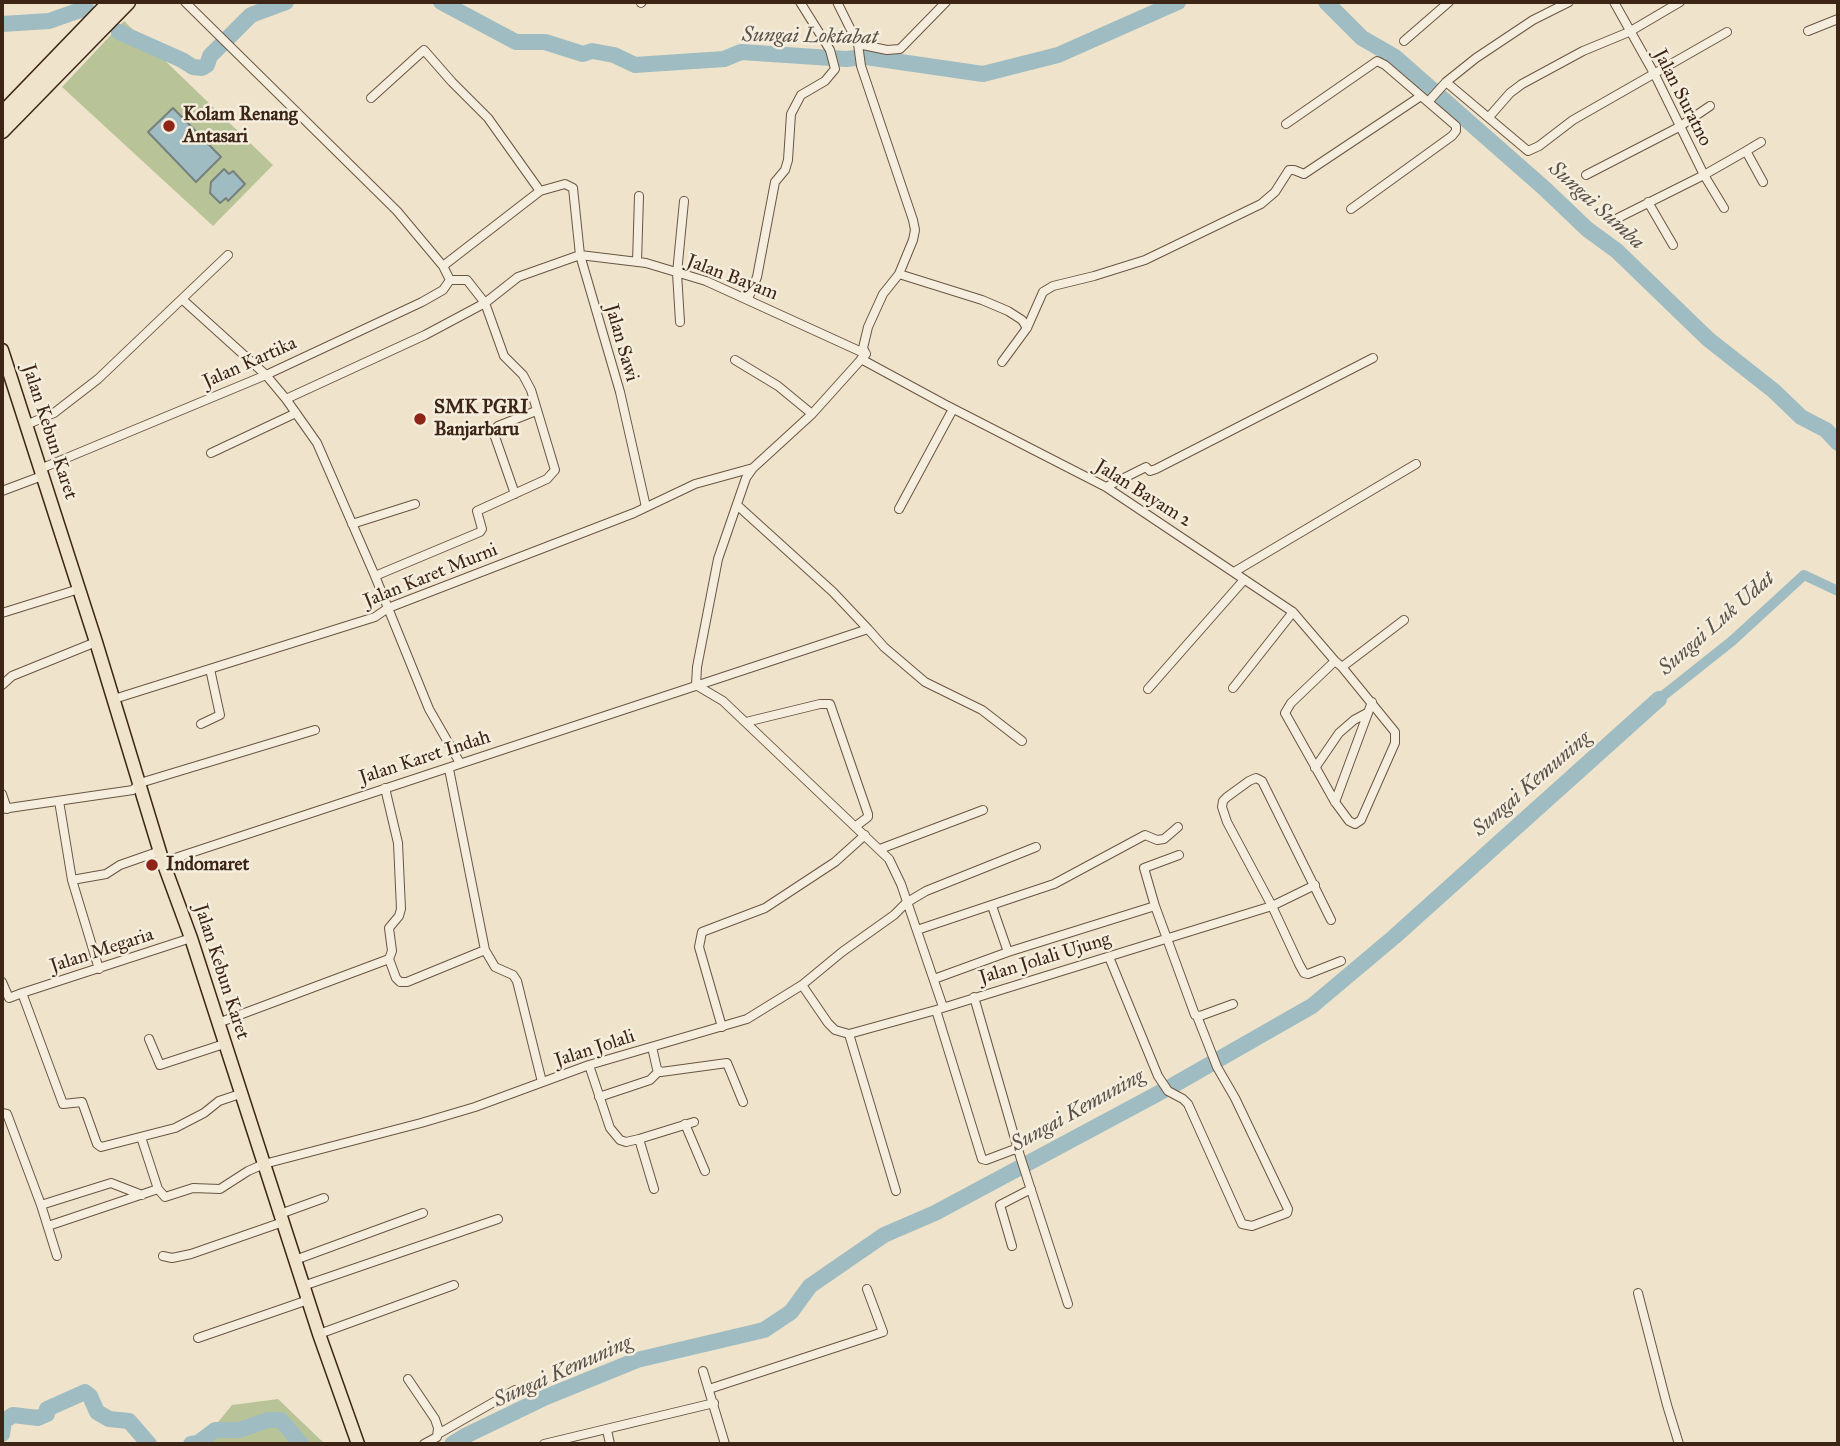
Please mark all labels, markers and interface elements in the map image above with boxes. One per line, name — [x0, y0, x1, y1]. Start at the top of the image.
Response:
water label: Sungai Loktabat — [742, 23, 878, 51]
street label: Jalan Suratno — [1648, 46, 1716, 150]
place label: Kolam Renang Antasari — [183, 104, 298, 148]
marker: Kolam Renang Antasari — [161, 118, 177, 134]
water label: Sungai Sumba — [1543, 156, 1649, 256]
street label: Jalan Bayam — [683, 250, 781, 306]
street label: Jalan Sawi — [599, 302, 643, 384]
street label: Jalan Kartika — [200, 332, 300, 394]
street label: Jalan Kebun Karet — [16, 362, 82, 502]
place label: SMK PGRI Banjarbaru — [434, 397, 528, 441]
marker: SMK PGRI Banjarbaru — [412, 411, 428, 427]
street label: Jalan Bayam 2 — [1091, 455, 1195, 533]
street label: Jalan Karet Murni — [361, 539, 501, 613]
water label: Sungai Luk Udat — [1654, 567, 1780, 681]
street label: Jalan Karet Indah — [357, 726, 493, 790]
water label: Sungai Kemuning — [1468, 726, 1596, 842]
place label: Indomaret — [166, 854, 249, 876]
marker: Indomaret — [144, 857, 160, 873]
street label: Jalan Kebun Karet — [188, 902, 254, 1042]
street label: Jalan Megaria — [47, 924, 157, 978]
street label: Jalan Jolali Ujung — [977, 928, 1113, 990]
street label: Jalan Jolali — [552, 1025, 638, 1073]
water label: Sungai Kemuning — [1007, 1064, 1149, 1158]
water label: Sungai Kemuning — [490, 1330, 636, 1414]

